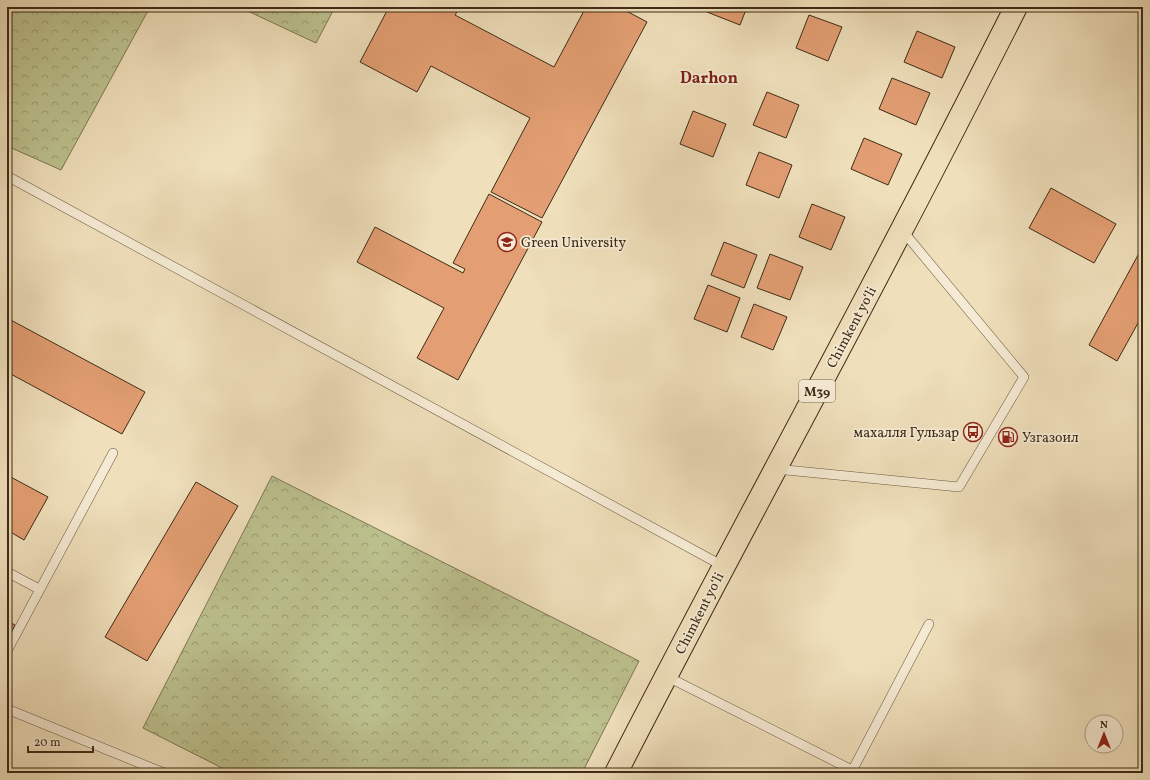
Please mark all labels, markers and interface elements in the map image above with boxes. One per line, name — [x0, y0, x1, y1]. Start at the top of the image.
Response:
district label: Darhon — [680, 68, 738, 90]
school or university icon: Green University — [496, 231, 518, 253]
place label: Green University — [521, 234, 626, 253]
street label: Chimkent yo‘li — [823, 284, 882, 372]
road number: M39 — [799, 380, 835, 402]
bus stop icon: махалля Гульзар — [962, 421, 984, 443]
place label: махалля Гульзар — [854, 424, 959, 443]
fuel station icon: Узгазоил — [997, 426, 1019, 448]
place label: Узгазоил — [1022, 429, 1079, 448]
street label: Chimkent yo‘li — [671, 569, 729, 658]
north arrow — [1084, 714, 1124, 754]
text: N — [1100, 718, 1108, 733]
scale bar — [28, 728, 93, 754]
text: 20 m — [34, 735, 61, 751]

